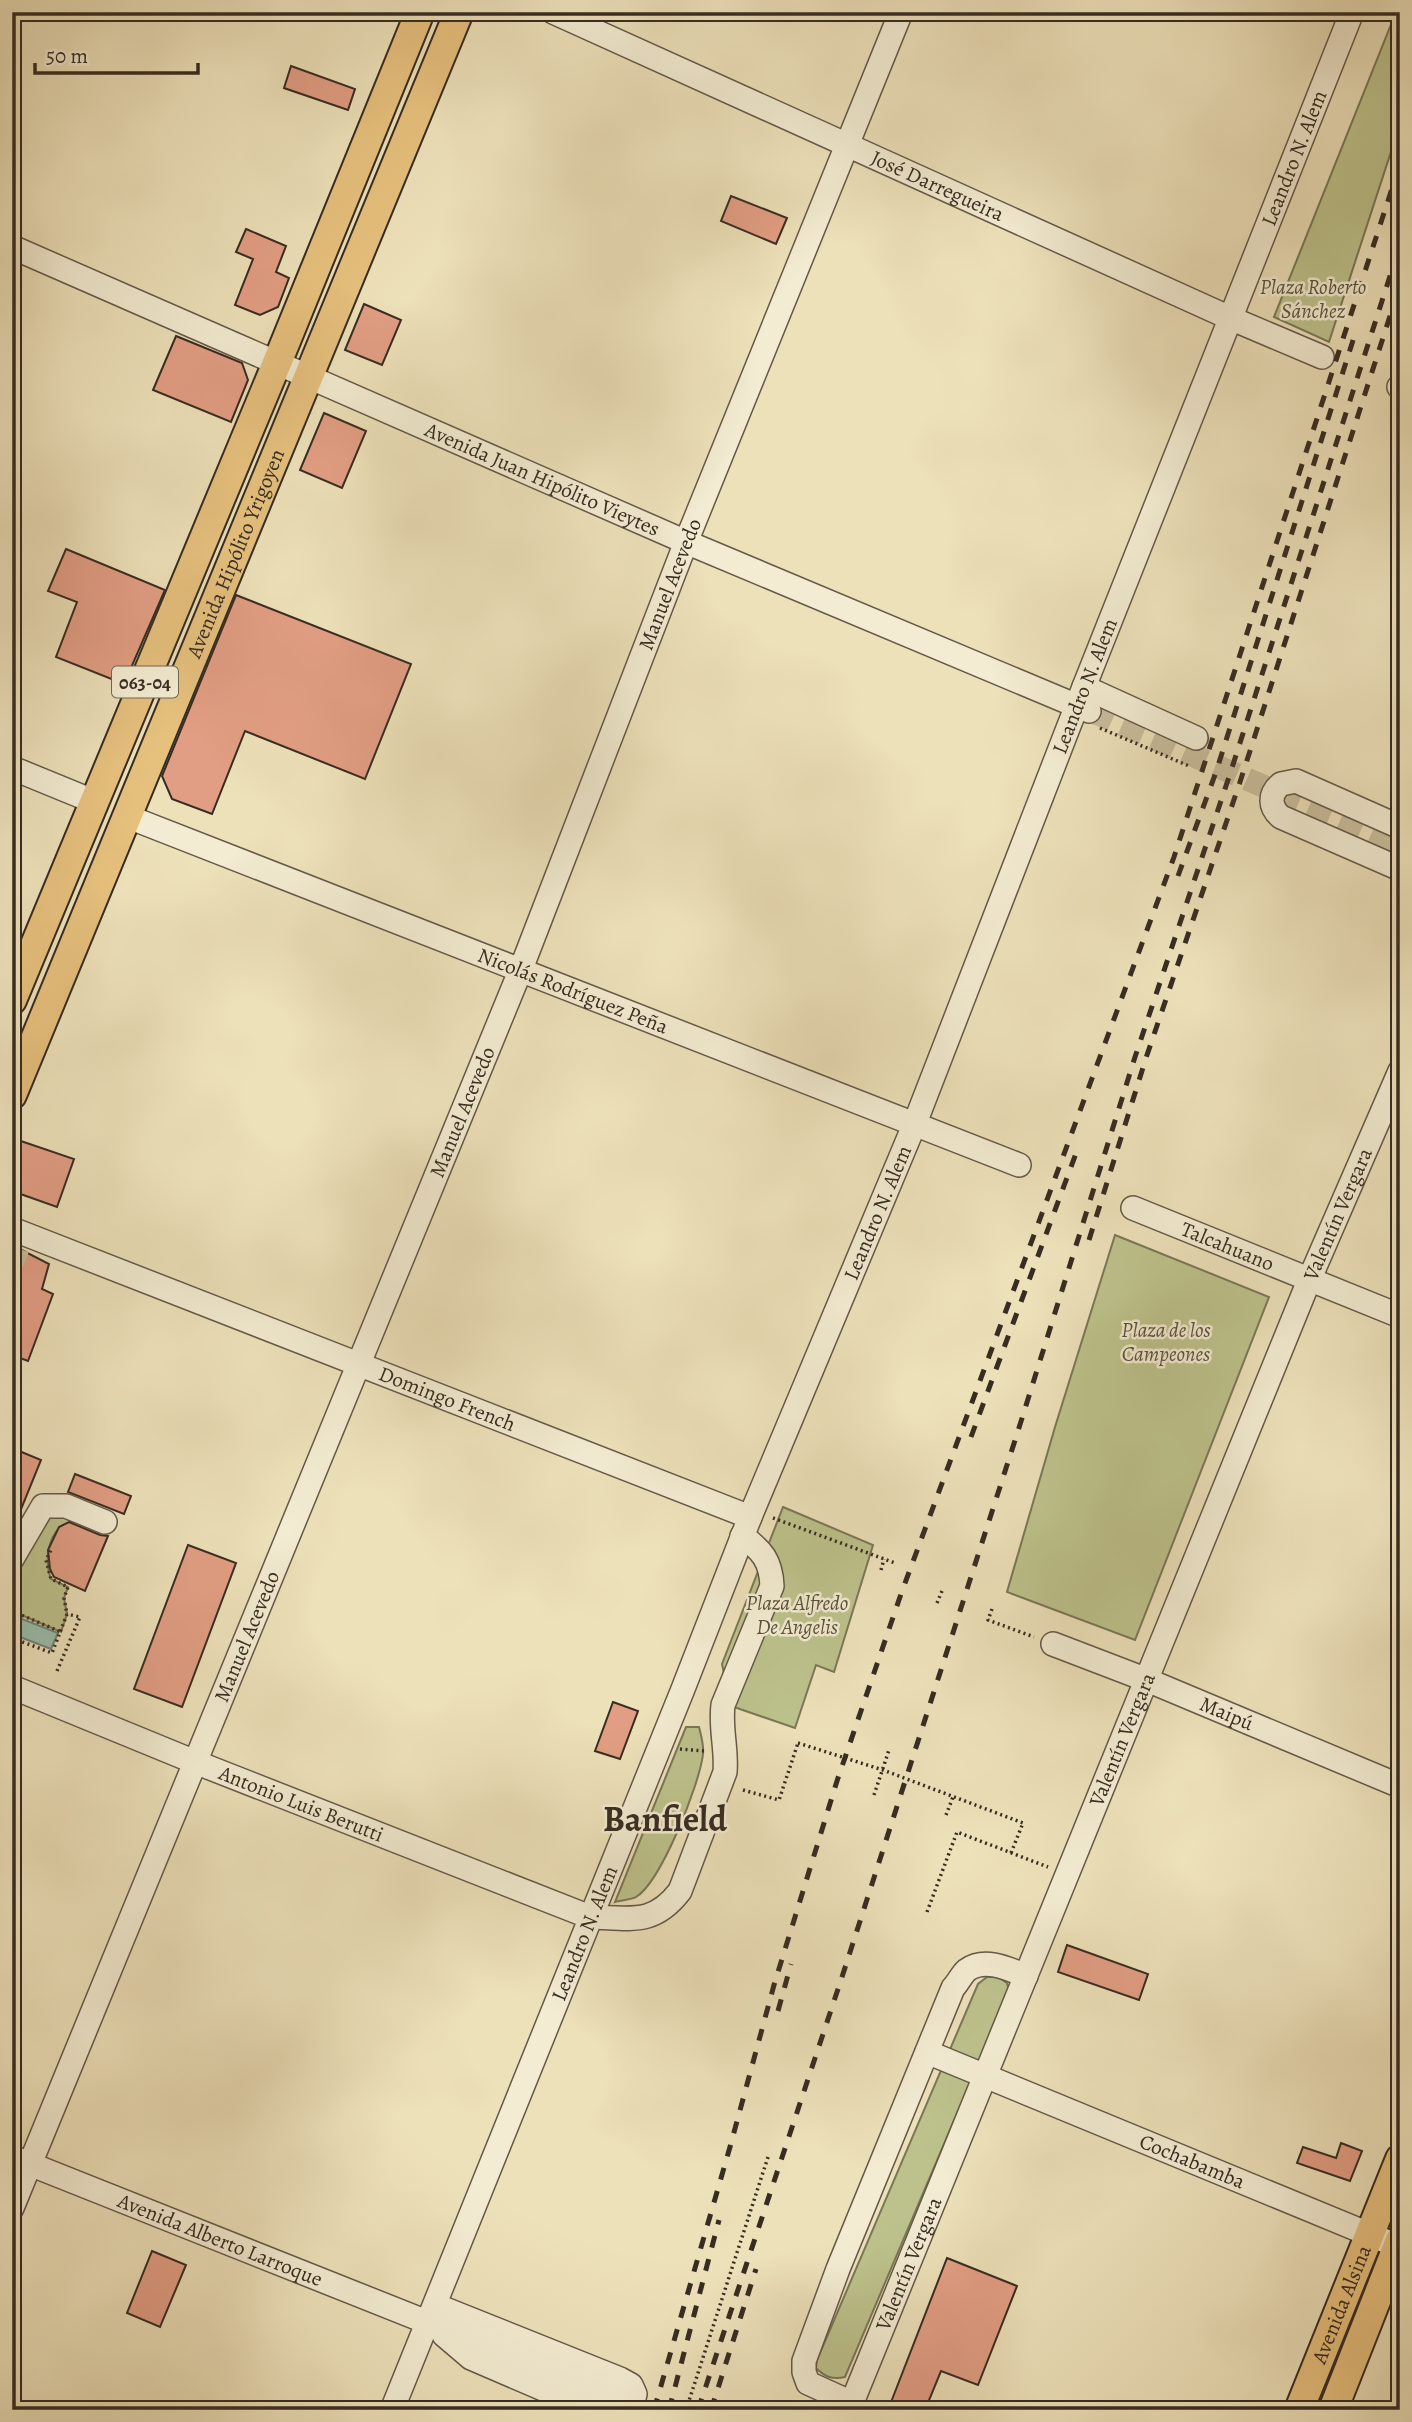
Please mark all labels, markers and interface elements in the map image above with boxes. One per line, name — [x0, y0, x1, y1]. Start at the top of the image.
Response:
scale bar — [35, 32, 198, 76]
text: 50 m — [46, 42, 88, 70]
street label: Leandro N. Alem — [1254, 86, 1334, 230]
street label: José Darregueira — [867, 144, 1009, 228]
park label: Plaza Roberto Sánchez — [1260, 273, 1366, 325]
street label: Avenida Juan Hipólito Vieytes — [420, 415, 664, 543]
street label: Avenida Hipólito Yrigoyen — [180, 445, 291, 663]
street label: Manuel Acevedo — [632, 514, 708, 654]
street label: Leandro N. Alem — [1045, 614, 1124, 758]
road number: 063-04 — [112, 666, 178, 698]
street label: Nicolás Rodríguez Peña — [474, 941, 673, 1041]
street label: Manuel Acevedo — [423, 1042, 502, 1182]
street label: Leandro N. Alem — [837, 1141, 918, 1284]
street label: Valentín Vergara — [1296, 1143, 1379, 1286]
street label: Talcahuano — [1177, 1215, 1278, 1278]
park label: Plaza de los Campeones — [1121, 1316, 1211, 1368]
street label: Domingo French — [375, 1359, 519, 1438]
street label: Manuel Acevedo — [207, 1567, 286, 1706]
park label: Plaza Alfredo De Angelis — [746, 1589, 848, 1641]
street label: Valentín Vergara — [1082, 1668, 1162, 1811]
street label: Maipú — [1196, 1690, 1258, 1737]
street label: Antonio Luis Berutti — [214, 1758, 388, 1849]
district label: Banfield — [603, 1795, 727, 1843]
street label: Leandro N. Alem — [545, 1861, 624, 2005]
street label: Cochabamba — [1135, 2127, 1249, 2196]
street label: Avenida Alberto Larroque — [113, 2186, 327, 2293]
street label: Valentín Vergara — [868, 2192, 948, 2336]
street label: Avenida Alsina — [1305, 2241, 1378, 2369]

